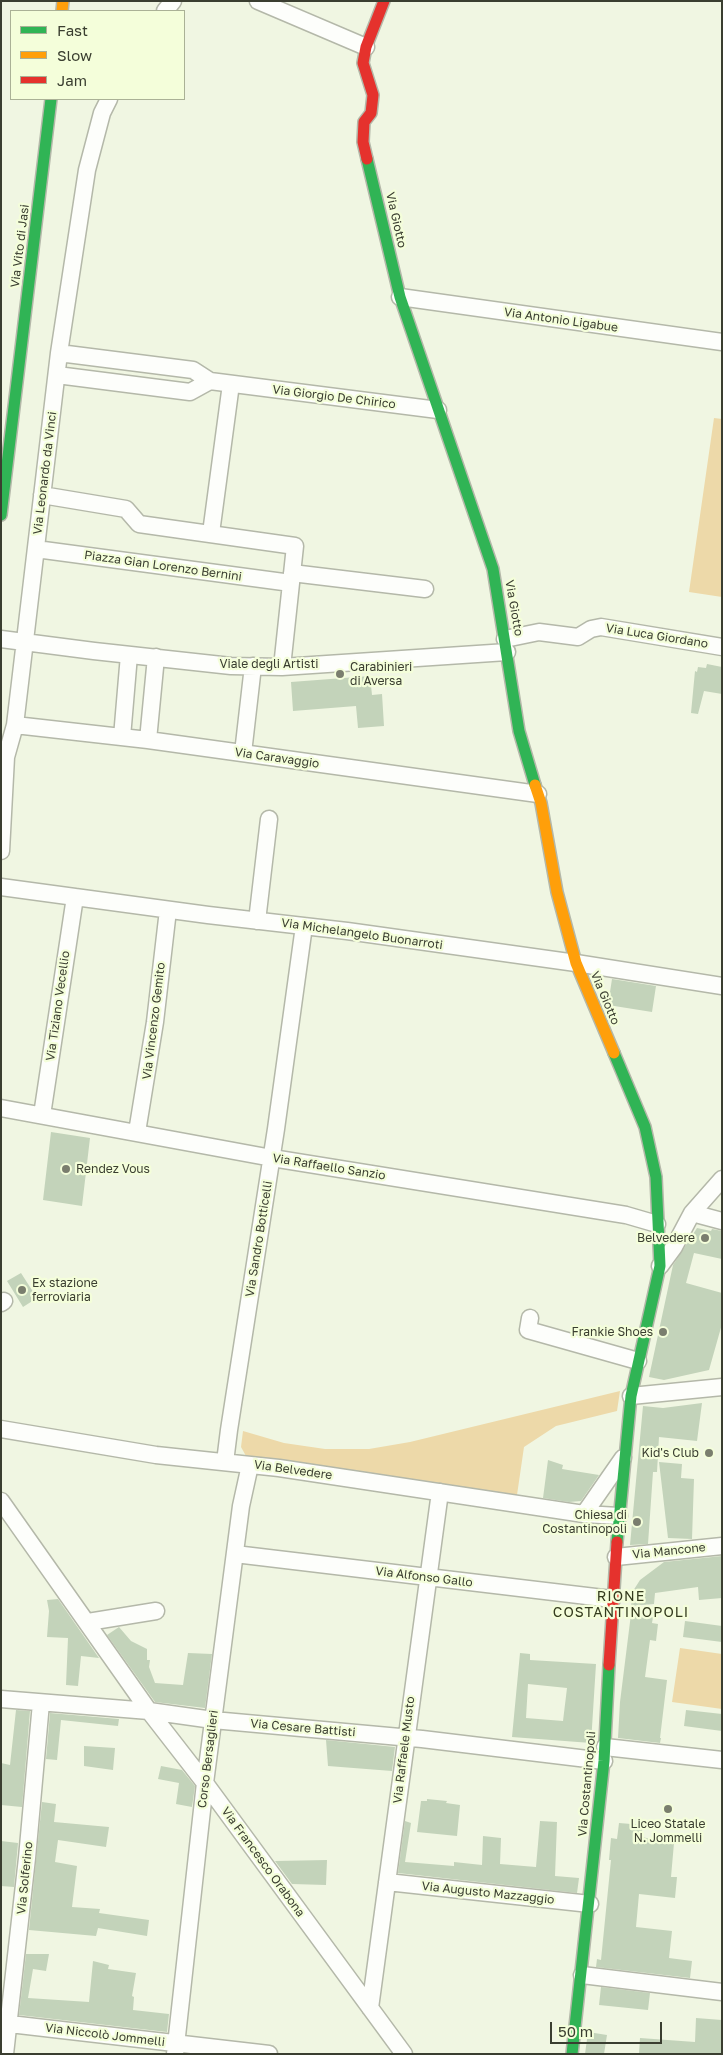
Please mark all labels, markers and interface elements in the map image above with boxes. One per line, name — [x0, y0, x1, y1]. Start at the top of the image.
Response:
legend — [10, 10, 185, 100]
text: Fast — [57, 21, 88, 39]
text: Slow — [57, 46, 92, 64]
text: Jam — [57, 71, 87, 89]
street label: Via Giotto — [383, 191, 409, 249]
street label: Via Vito di Jasi — [8, 203, 32, 289]
street label: Via Antonio Ligabue — [503, 305, 619, 335]
street label: Via Giorgio De Chirico — [272, 382, 396, 412]
street label: Via Leonardo da Vinci — [30, 411, 60, 535]
street label: Piazza Gian Lorenzo Bernini — [83, 548, 243, 584]
street label: Via Giotto — [502, 579, 526, 637]
street label: Via Luca Giordano — [605, 621, 709, 651]
street label: Viale degli Artisti — [220, 657, 318, 671]
place label: Carabinieri di Aversa — [350, 660, 412, 688]
marker: Carabinieri di Aversa — [334, 668, 346, 680]
street label: Via Caravaggio — [234, 745, 320, 771]
street label: Via Michelangelo Buonarroti — [280, 916, 444, 952]
street label: Via Tiziano Vecellio — [43, 950, 73, 1062]
street label: Via Vincenzo Gemito — [140, 961, 168, 1081]
street label: Via Giotto — [587, 969, 623, 1027]
street label: Via Raffaello Sanzio — [271, 1151, 387, 1183]
place label: Rendez Vous — [76, 1162, 150, 1176]
marker: Rendez Vous — [60, 1163, 72, 1175]
street label: Via Sandro Botticelli — [243, 1180, 275, 1298]
place label: Belvedere — [637, 1231, 695, 1245]
marker: Belvedere — [699, 1232, 711, 1244]
place label: Ex stazione ferroviaria — [32, 1276, 98, 1304]
marker: Ex stazione ferroviaria — [16, 1284, 28, 1296]
place label: Frankie Shoes — [572, 1325, 653, 1339]
marker: Frankie Shoes — [657, 1326, 669, 1338]
place label: Kid's Club — [641, 1446, 699, 1460]
marker: Kid's Club — [703, 1447, 715, 1459]
street label: Via Belvedere — [253, 1457, 333, 1483]
place label: Chiesa di Costantinopoli — [542, 1508, 627, 1536]
marker: Chiesa di Costantinopoli — [631, 1516, 643, 1528]
street label: Via Mancone — [632, 1540, 706, 1562]
street label: Via Alfonso Gallo — [375, 1564, 473, 1590]
district label: RIONE COSTANTINOPOLI — [551, 1589, 691, 1621]
street label: Via Raffaele Musto — [390, 1696, 418, 1804]
street label: Corso Bersaglieri — [195, 1709, 221, 1809]
street label: Via Cesare Battisti — [250, 1716, 356, 1740]
street label: Via Costantinopoli — [575, 1731, 599, 1837]
marker: Liceo Statale N. Jommelli — [662, 1803, 674, 1815]
street label: Via Francesco Orabona — [218, 1804, 308, 1920]
place label: Liceo Statale N. Jommelli — [631, 1817, 705, 1845]
street label: Via Solferino — [14, 1841, 36, 1915]
street label: Via Augusto Mazzaggio — [421, 1879, 555, 1907]
scale bar — [553, 2012, 666, 2044]
street label: Via Niccolò Jommelli — [44, 2021, 166, 2049]
text: 50 m — [558, 2022, 593, 2040]

